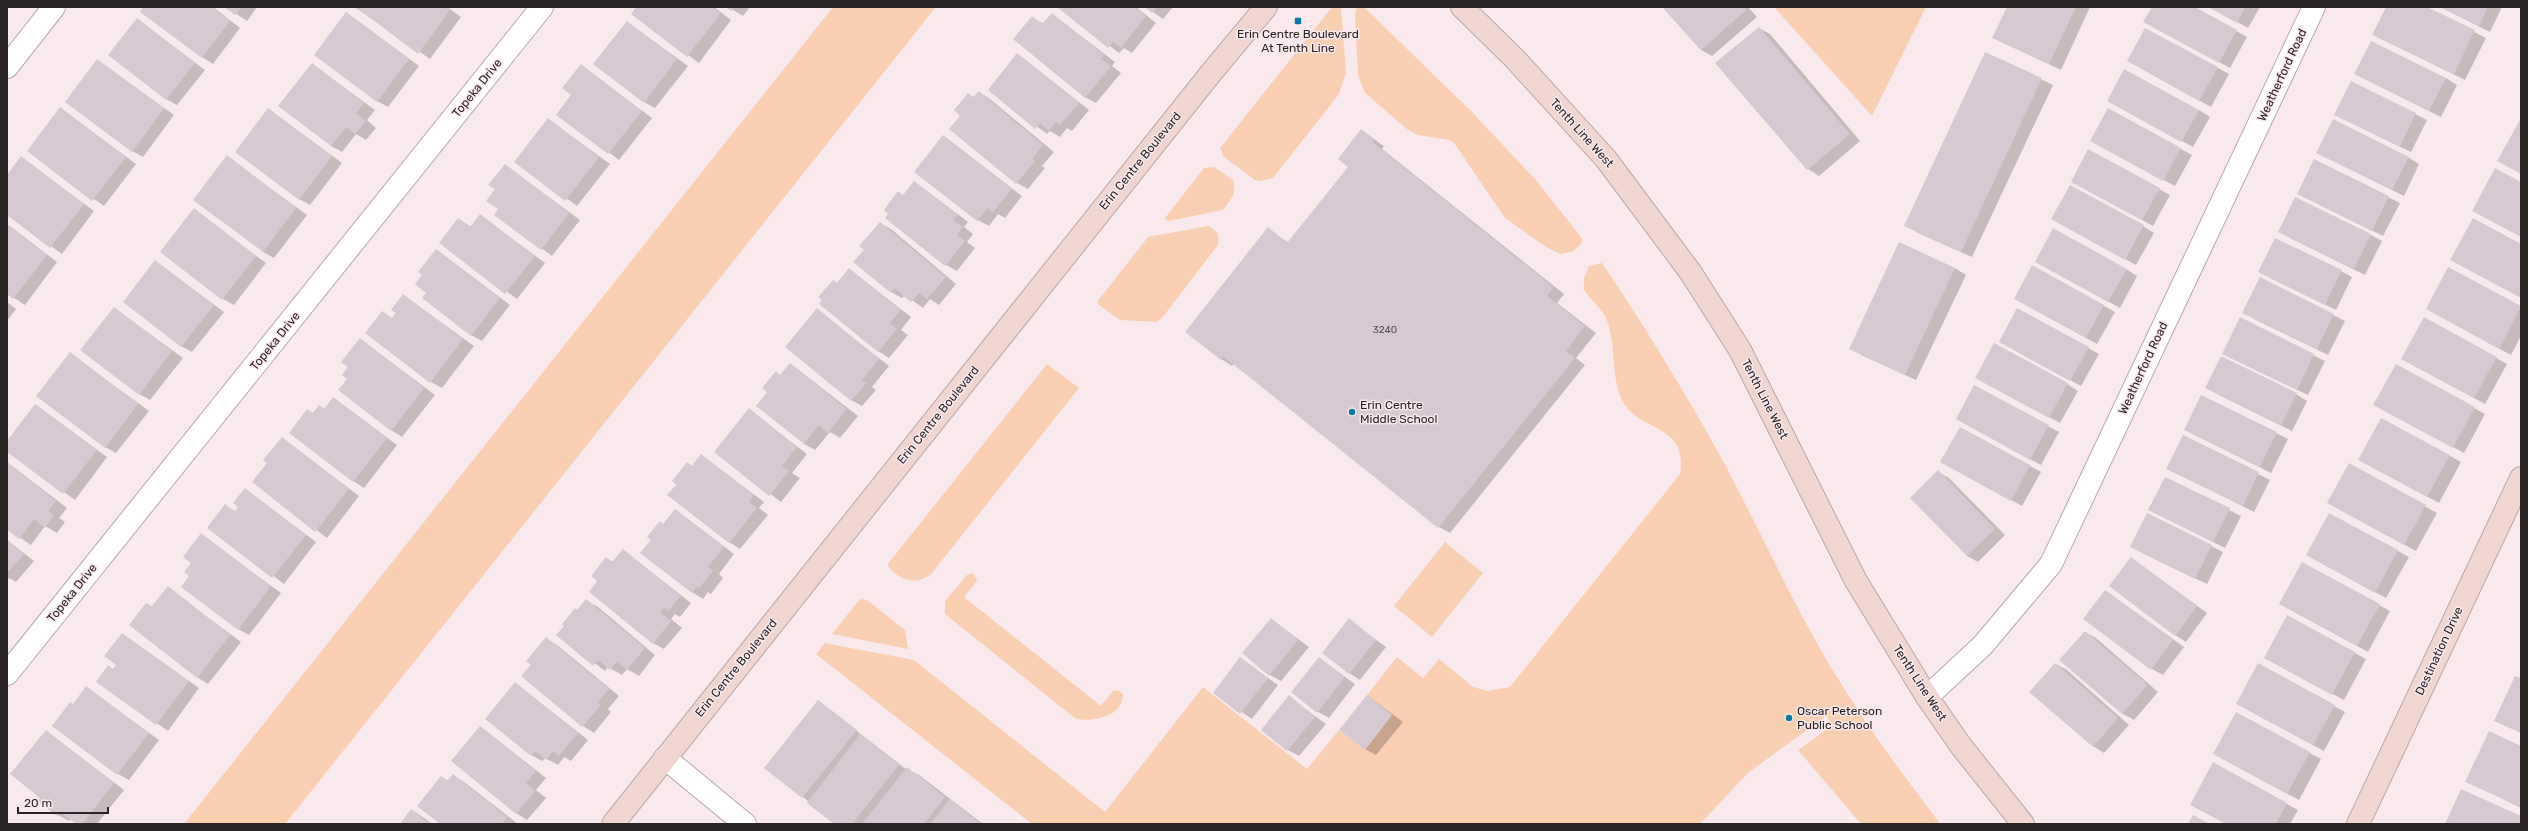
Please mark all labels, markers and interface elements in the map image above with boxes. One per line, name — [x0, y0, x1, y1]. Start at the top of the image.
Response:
marker: Erin Centre Boulevard At Tenth Line — [1293, 16, 1303, 26]
place label: Erin Centre Boulevard At Tenth Line — [1237, 27, 1359, 55]
street label: Weatherford Road — [2254, 27, 2310, 123]
street label: Topeka Drive — [449, 56, 505, 120]
street label: Tenth Line West — [1547, 96, 1617, 171]
street label: Erin Centre Boulevard — [1096, 109, 1184, 213]
street label: Topeka Drive — [247, 309, 303, 373]
street label: Weatherford Road — [2115, 320, 2171, 416]
house number: 3240 — [1373, 324, 1397, 336]
street label: Tenth Line West — [1739, 357, 1791, 442]
street label: Erin Centre Boulevard — [894, 363, 982, 467]
place label: Erin Centre Middle School — [1360, 398, 1437, 426]
marker: Erin Centre Middle School — [1347, 407, 1357, 417]
street label: Topeka Drive — [44, 561, 100, 625]
street label: Destination Drive — [2412, 604, 2466, 698]
street label: Erin Centre Boulevard — [692, 616, 780, 720]
street label: Tenth Line West — [1890, 642, 1950, 724]
place label: Oscar Peterson Public School — [1797, 704, 1882, 732]
marker: Oscar Peterson Public School — [1784, 713, 1794, 723]
scale bar — [18, 789, 108, 815]
text: 20 m — [24, 796, 52, 810]

